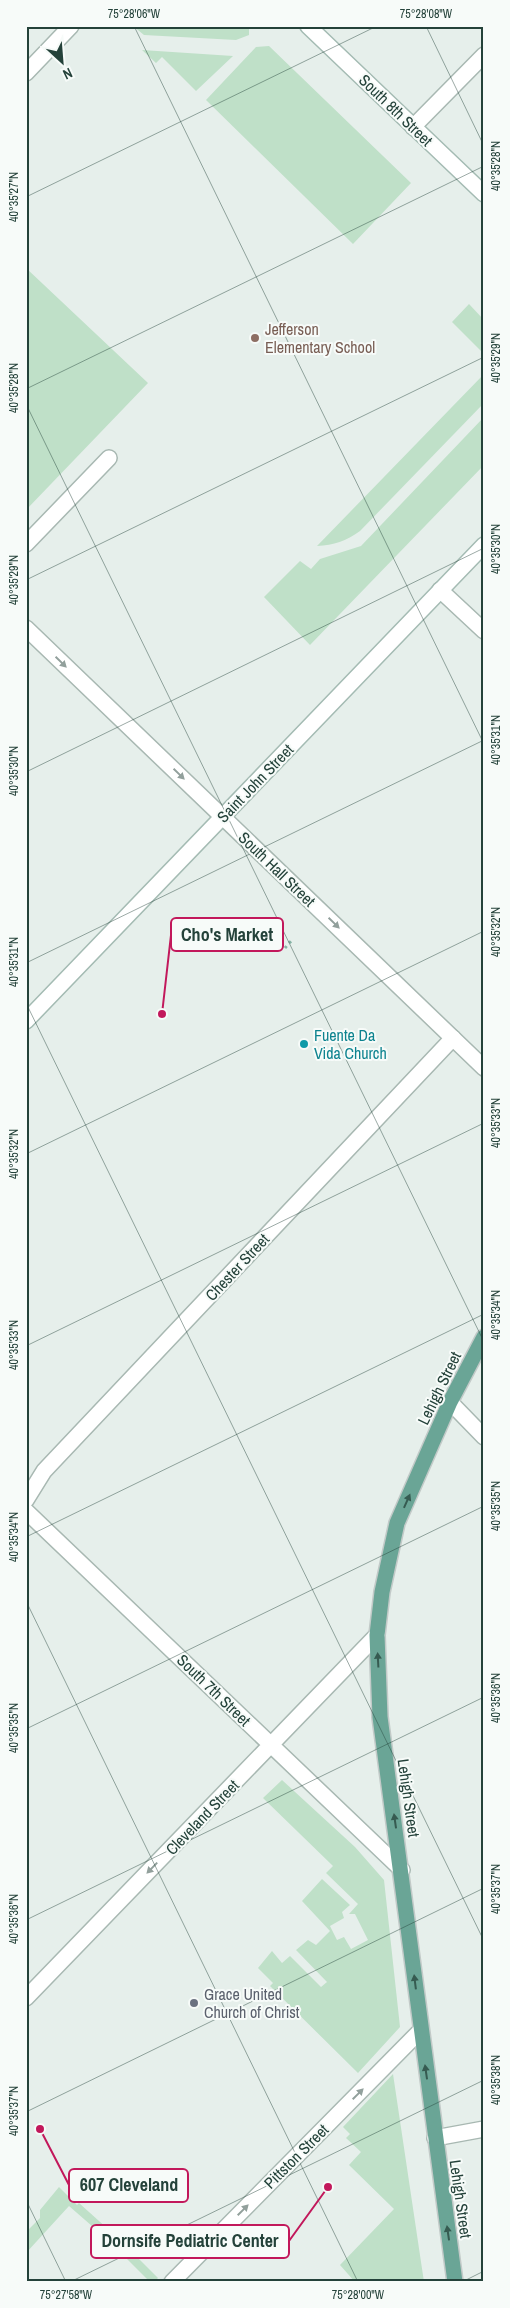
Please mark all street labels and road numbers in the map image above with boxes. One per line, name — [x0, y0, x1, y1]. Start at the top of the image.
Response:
street label: South 8th Street — [354, 69, 438, 151]
street label: Saint John Street — [212, 739, 298, 827]
street label: South Hall Street — [234, 827, 321, 912]
street label: Chester Street — [200, 1228, 274, 1305]
street label: Lehigh Street — [412, 1347, 466, 1428]
street label: South 7th Street — [172, 1649, 256, 1731]
street label: Lehigh Street — [393, 1757, 425, 1839]
street label: Cleveland Street — [160, 1774, 244, 1860]
street label: Pittston Street — [259, 2119, 333, 2193]
street label: Lehigh Street — [445, 2158, 477, 2240]

